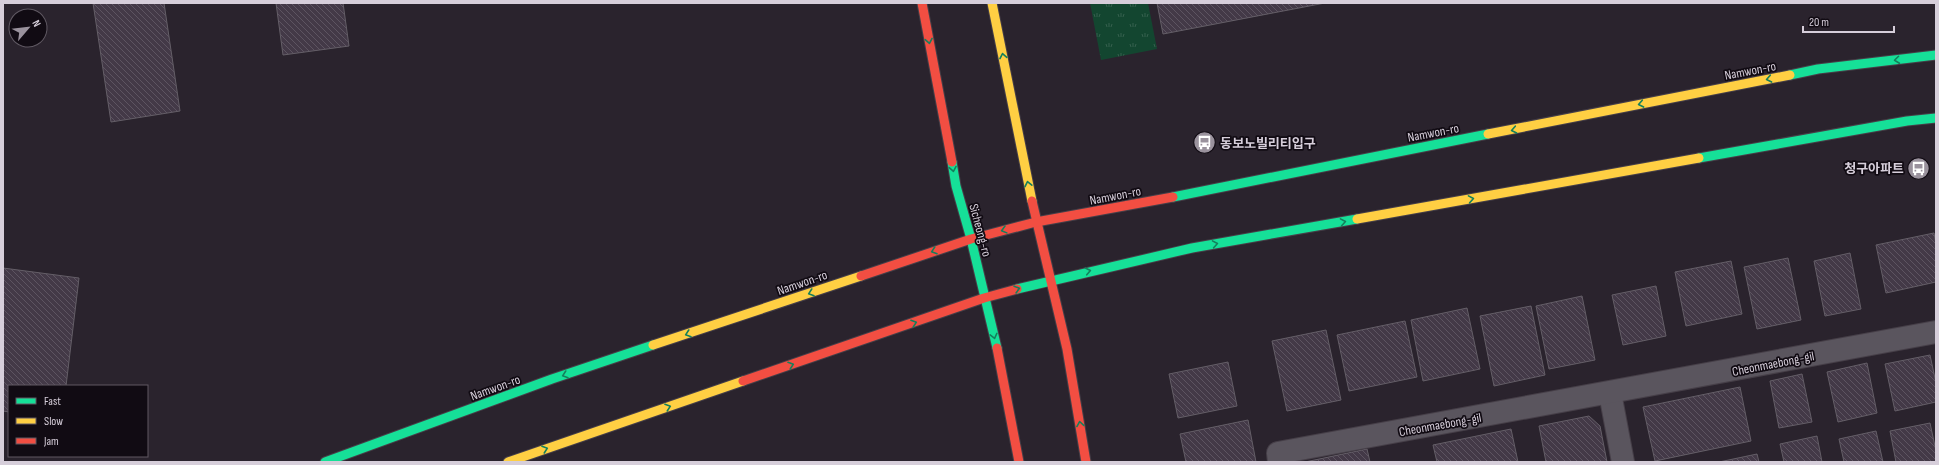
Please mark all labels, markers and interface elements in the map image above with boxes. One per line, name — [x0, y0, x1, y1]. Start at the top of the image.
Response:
north arrow — [8, 8, 48, 48]
scale bar — [1803, 8, 1894, 34]
text: 20 m — [1809, 15, 1829, 30]
text: N — [29, 18, 44, 29]
one-way arrow — [924, 38, 933, 44]
one-way arrow — [999, 53, 1007, 60]
one-way arrow — [1894, 55, 1900, 64]
street label: Namwon-ro — [1723, 58, 1777, 84]
one-way arrow — [1766, 74, 1772, 83]
one-way arrow — [1638, 100, 1644, 108]
street label: Namwon-ro — [1406, 120, 1460, 146]
one-way arrow — [1511, 125, 1517, 133]
bus stop icon: 동보노빌리티입구 — [1191, 130, 1217, 156]
place label: 동보노빌리티입구 — [1220, 136, 1316, 152]
bus stop icon: 청구아파트 — [1906, 155, 1932, 181]
place label: 청구아파트 — [1844, 161, 1904, 177]
one-way arrow — [948, 166, 956, 172]
one-way arrow — [1024, 181, 1032, 187]
street label: Namwon-ro — [1088, 183, 1142, 209]
one-way arrow — [1468, 195, 1474, 204]
street label: Sicheong-ro — [965, 202, 995, 258]
one-way arrow — [1340, 218, 1346, 226]
one-way arrow — [1001, 226, 1007, 234]
one-way arrow — [1212, 241, 1218, 249]
one-way arrow — [931, 247, 938, 255]
street label: Namwon-ro — [775, 267, 829, 299]
one-way arrow — [1085, 268, 1091, 276]
one-way arrow — [1013, 285, 1020, 294]
one-way arrow — [808, 288, 815, 297]
one-way arrow — [910, 319, 917, 327]
one-way arrow — [685, 329, 692, 338]
one-way arrow — [989, 332, 998, 339]
street label: Cheonmaebong-gil — [1731, 348, 1816, 380]
one-way arrow — [787, 361, 794, 370]
one-way arrow — [561, 371, 568, 379]
street label: Namwon-ro — [468, 372, 522, 404]
legend — [8, 385, 148, 457]
text: Fast — [44, 394, 61, 409]
one-way arrow — [664, 403, 671, 412]
street label: Cheonmaebong-gil — [1398, 410, 1483, 440]
text: Slow — [44, 414, 63, 429]
one-way arrow — [1076, 420, 1085, 427]
text: Jam — [43, 434, 59, 449]
one-way arrow — [541, 446, 548, 454]

